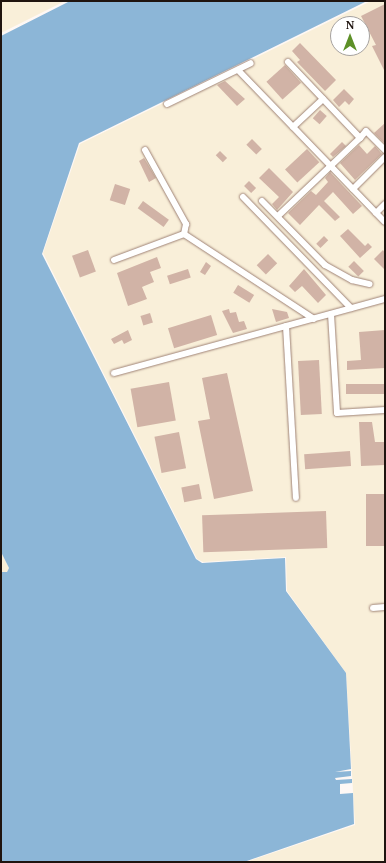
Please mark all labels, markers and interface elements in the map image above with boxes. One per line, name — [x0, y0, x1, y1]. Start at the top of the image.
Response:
north arrow — [330, 16, 370, 56]
text: N — [346, 17, 354, 32]

